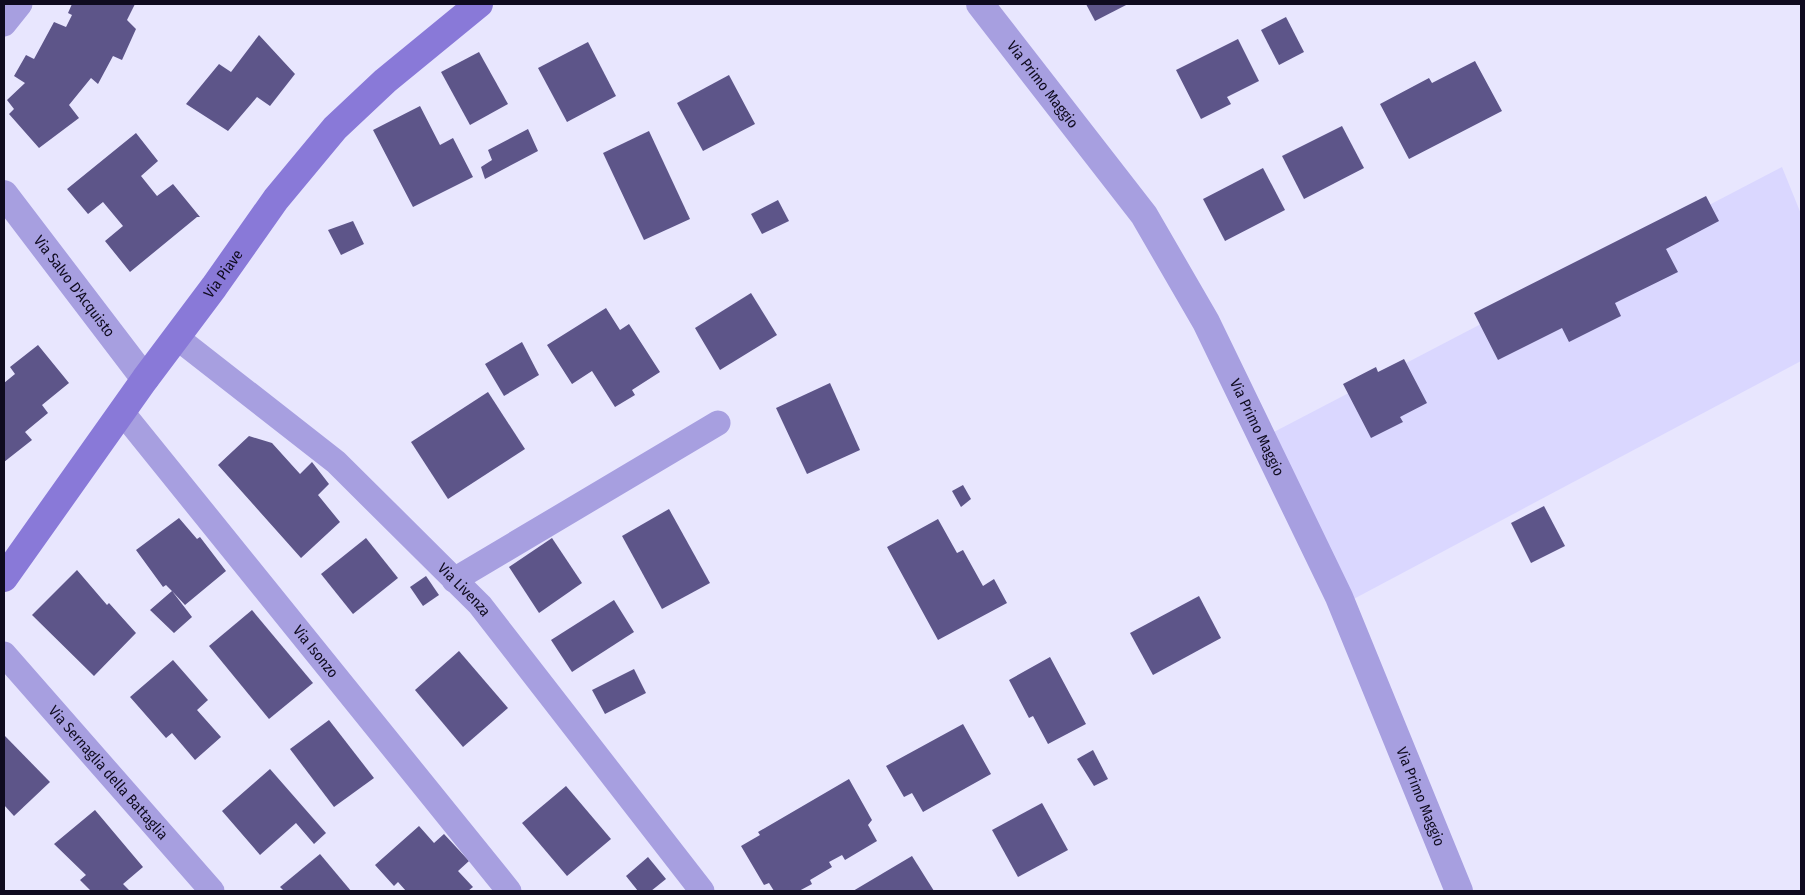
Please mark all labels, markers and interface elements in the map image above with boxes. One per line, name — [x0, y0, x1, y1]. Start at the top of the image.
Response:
street label: Via Primo Maggio — [1003, 37, 1082, 132]
street label: Via Salvo D'Acquisto — [30, 232, 119, 341]
street label: Via Piave — [200, 246, 247, 302]
street label: Via Primo Maggio — [1226, 376, 1288, 479]
street label: Via Livenza — [434, 559, 494, 620]
street label: Via Isonzo — [289, 622, 342, 681]
street label: Via Sernaglia della Battaglia — [45, 702, 172, 843]
street label: Via Primo Maggio — [1392, 744, 1449, 849]

